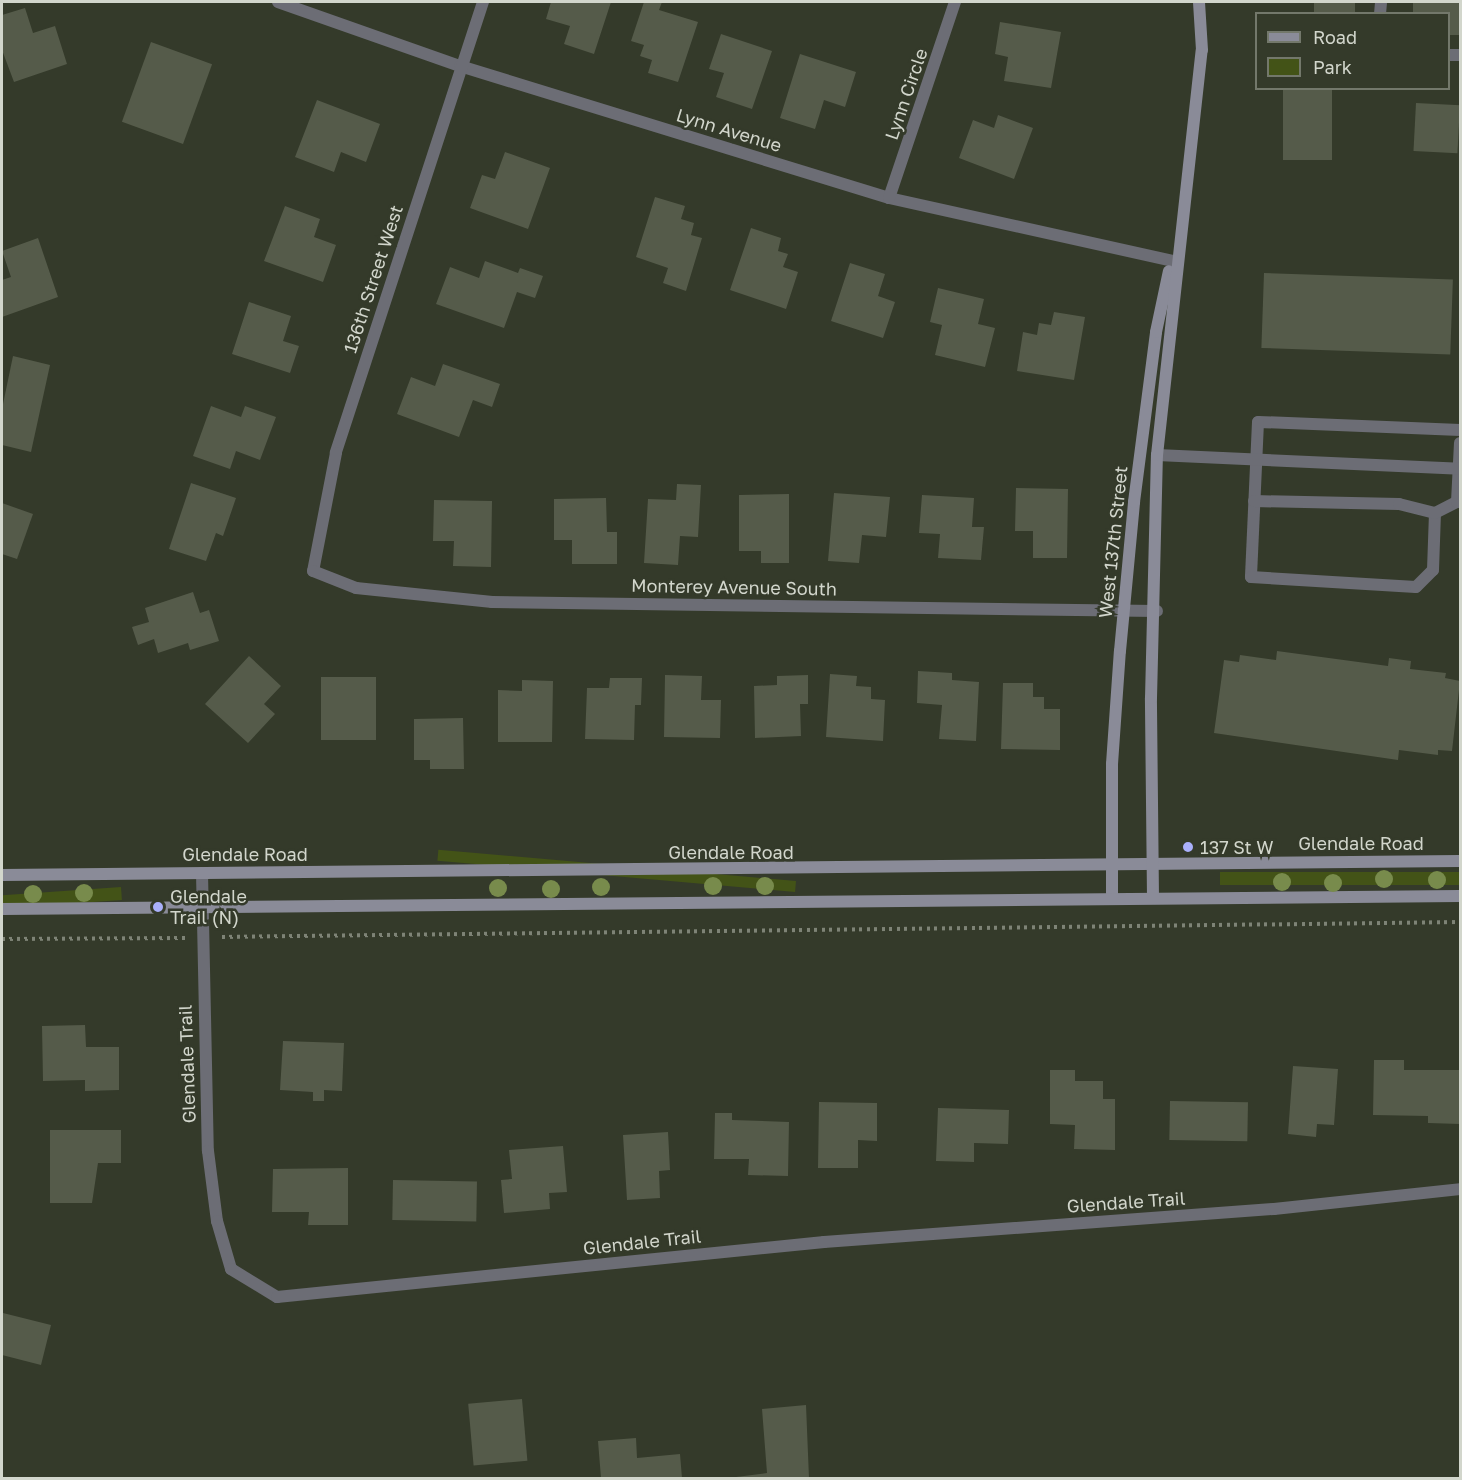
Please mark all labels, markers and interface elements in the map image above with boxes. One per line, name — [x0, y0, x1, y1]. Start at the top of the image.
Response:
legend — [1255, 12, 1450, 90]
text: Road — [1313, 26, 1357, 48]
street label: Lynn Circle — [880, 45, 932, 143]
text: Park — [1313, 56, 1352, 78]
street label: Lynn Avenue — [674, 104, 784, 156]
street label: 136th Street West — [339, 202, 407, 356]
street label: West 137th Street — [1094, 465, 1132, 619]
street label: Monterey Avenue South — [631, 574, 837, 600]
street label: Glendale Road — [1298, 832, 1424, 854]
place label: 137 St W — [1200, 836, 1273, 858]
marker: 137 St W — [1181, 840, 1195, 854]
street label: Glendale Road — [668, 841, 794, 863]
street label: Glendale Road — [182, 843, 308, 865]
place label: Glendale Trail (N) — [170, 886, 247, 928]
marker: Glendale Trail (N) — [151, 900, 165, 914]
street label: Glendale Trail — [174, 1004, 200, 1124]
street label: Glendale Trail — [1066, 1187, 1186, 1217]
street label: Glendale Trail — [582, 1225, 702, 1259]

